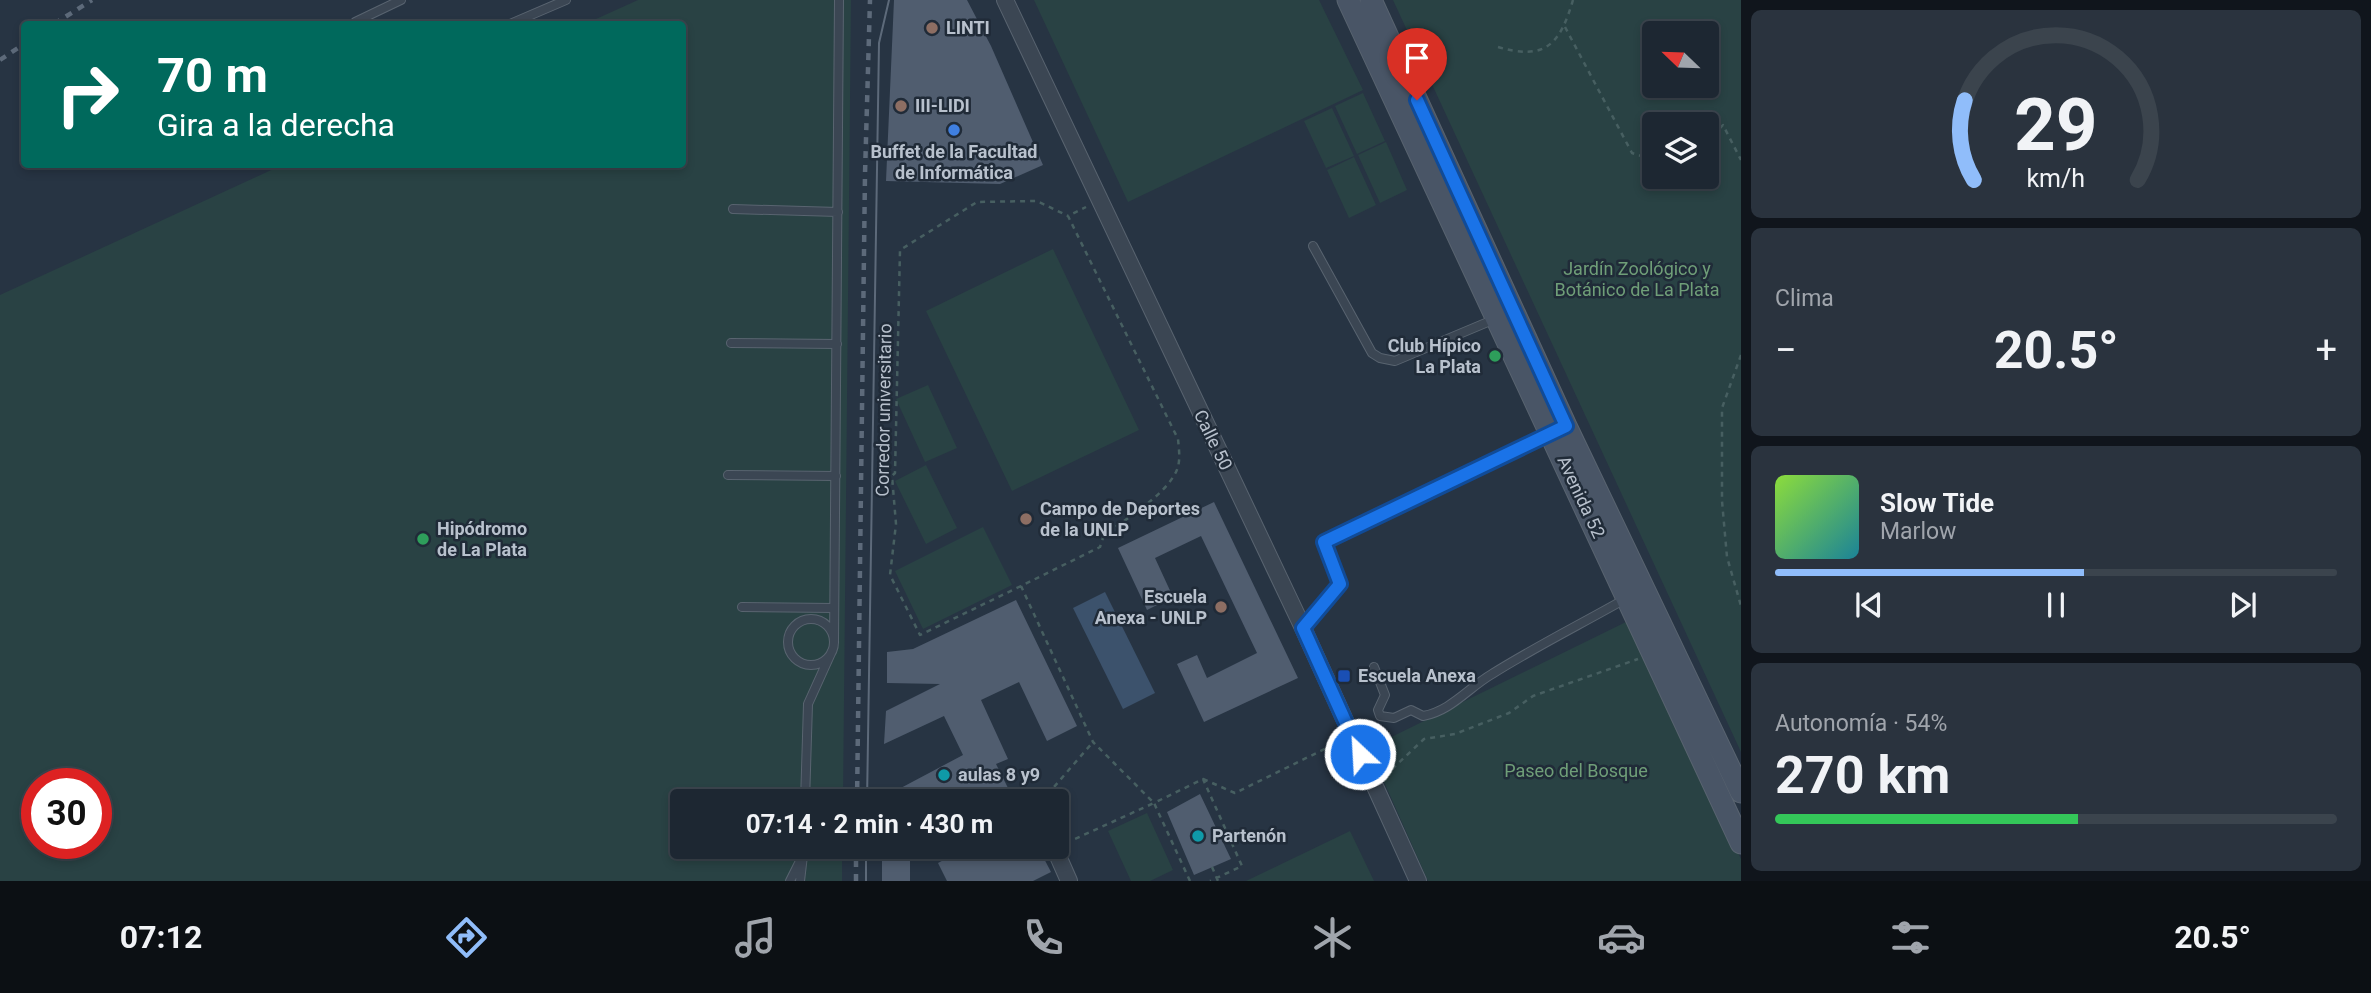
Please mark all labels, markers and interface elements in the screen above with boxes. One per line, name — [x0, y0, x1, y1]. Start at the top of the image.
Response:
place label: LINTI — [946, 17, 990, 38]
marker: LINTI — [924, 20, 940, 36]
north arrow — [1642, 21, 1718, 98]
map controls — [1642, 21, 1719, 189]
pin — [1387, 28, 1447, 100]
icon: arrive — [1398, 39, 1436, 77]
text: 70 m — [157, 47, 268, 104]
icon: right — [42, 49, 133, 140]
text: 29 — [2014, 82, 2098, 168]
place label: III-LIDI — [915, 95, 970, 116]
marker: III-LIDI — [893, 98, 909, 114]
text: Gira a la derecha — [157, 106, 395, 144]
button: layers — [1642, 112, 1719, 189]
marker: Buffet de la Facultad de Informática — [946, 122, 962, 138]
place label: Buffet de la Facultad de Informática — [870, 141, 1038, 183]
text: km/h — [2027, 164, 2085, 193]
park label: Jardín Zoológico y Botánico de La Plata — [1555, 258, 1719, 300]
text: Clima — [1775, 285, 1834, 312]
text: 20.5° — [1994, 320, 2119, 381]
street label: Corredor universitario — [871, 323, 896, 497]
text: − — [1775, 328, 1797, 372]
text: + — [2315, 328, 2337, 372]
place label: Club Hípico La Plata — [1388, 335, 1481, 377]
marker: Club Hípico La Plata — [1487, 348, 1503, 364]
street label: Calle 50 — [1190, 406, 1237, 473]
street label: Avenida 52 — [1553, 452, 1610, 541]
text: Slow Tide — [1880, 488, 1994, 518]
place label: Campo de Deportes de la UNLP — [1040, 498, 1200, 540]
marker: Campo de Deportes de la UNLP — [1018, 511, 1034, 527]
place label: Hipódromo de La Plata — [437, 518, 527, 560]
text: Marlow — [1880, 518, 1956, 545]
marker: Hipódromo de La Plata — [415, 531, 431, 547]
place label: Escuela Anexa - UNLP — [1095, 586, 1207, 628]
icon: previous — [1850, 586, 1888, 624]
icon: pause — [2037, 586, 2075, 624]
icon: next — [2224, 586, 2262, 624]
marker: Escuela Anexa - UNLP — [1213, 599, 1229, 615]
place label: Escuela Anexa — [1358, 665, 1476, 686]
marker: Escuela Anexa — [1336, 668, 1352, 684]
text: Autonomía · 54% — [1775, 710, 1947, 737]
position arrow — [1323, 717, 1397, 791]
text: 270 km — [1775, 745, 1950, 806]
park label: Paseo del Bosque — [1504, 760, 1648, 781]
place label: aulas 8 y9 — [958, 764, 1040, 785]
marker: aulas 8 y9 — [936, 767, 952, 783]
speed limit sign: 30 — [21, 768, 112, 859]
text: 07:14 · 2 min · 430 m — [746, 809, 993, 839]
place label: Partenón — [1212, 825, 1286, 846]
marker: Partenón — [1190, 828, 1206, 844]
icon: directions — [442, 913, 491, 962]
icon: music — [731, 913, 780, 962]
icon: phone — [1019, 913, 1068, 962]
icon: climate — [1308, 913, 1357, 962]
icon: car — [1597, 913, 1646, 962]
icon: filters — [1886, 913, 1935, 962]
text: 07:12 — [120, 918, 202, 956]
text: 20.5° — [2174, 918, 2251, 956]

